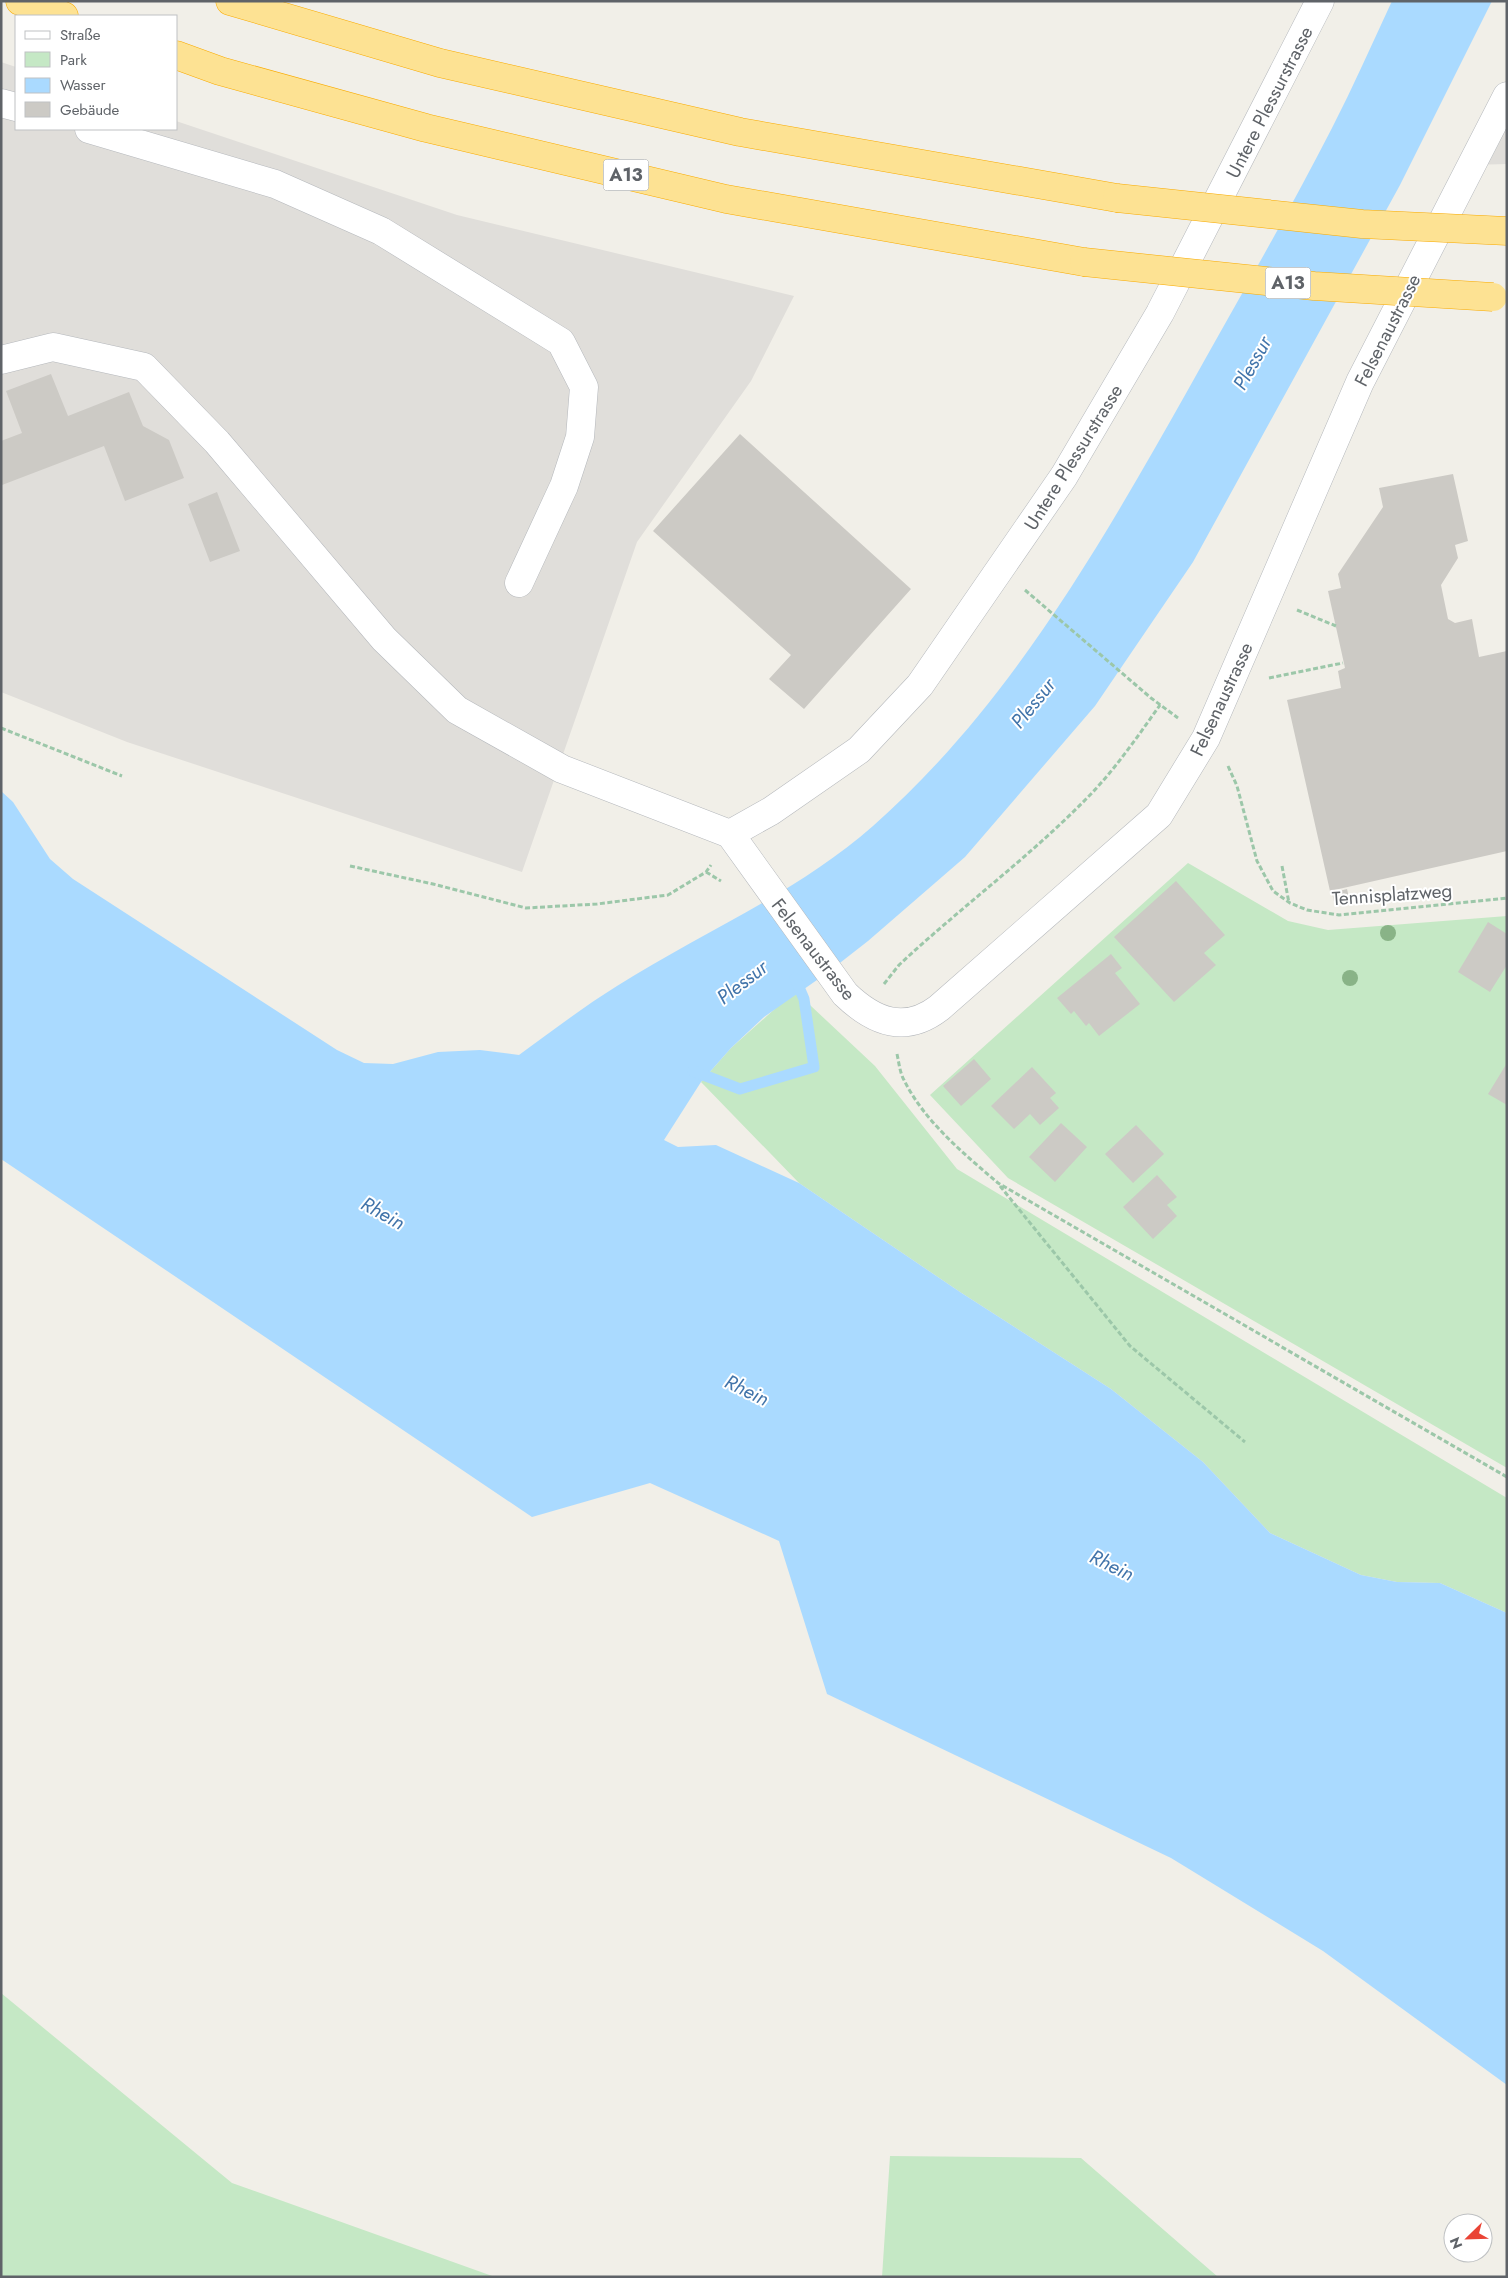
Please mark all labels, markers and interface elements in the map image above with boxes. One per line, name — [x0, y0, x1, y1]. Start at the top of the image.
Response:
legend — [15, 15, 178, 130]
street label: Untere Plessurstrasse — [1219, 21, 1320, 183]
text: Straße — [60, 24, 101, 46]
text: Park — [60, 49, 87, 71]
text: Wasser — [60, 74, 106, 96]
text: Gebäude — [60, 99, 120, 121]
road number: A13 — [604, 160, 648, 190]
road number: A13 — [1266, 268, 1310, 298]
street label: Felsenaustrasse — [1348, 269, 1427, 391]
water label: Plessur — [1226, 330, 1280, 395]
street label: Untere Plessurstrasse — [1018, 379, 1129, 535]
street label: Felsenaustrasse — [1183, 638, 1260, 760]
water label: Plessur — [1004, 671, 1064, 735]
street label: Tennisplatzweg — [1331, 877, 1453, 912]
street label: Felsenaustrasse — [765, 893, 862, 1006]
water label: Plessur — [711, 952, 775, 1012]
water label: Rhein — [355, 1190, 410, 1237]
water label: Rhein — [720, 1367, 774, 1414]
water label: Rhein — [1085, 1542, 1139, 1589]
north arrow — [1443, 2213, 1493, 2263]
text: N — [1445, 2234, 1467, 2252]

